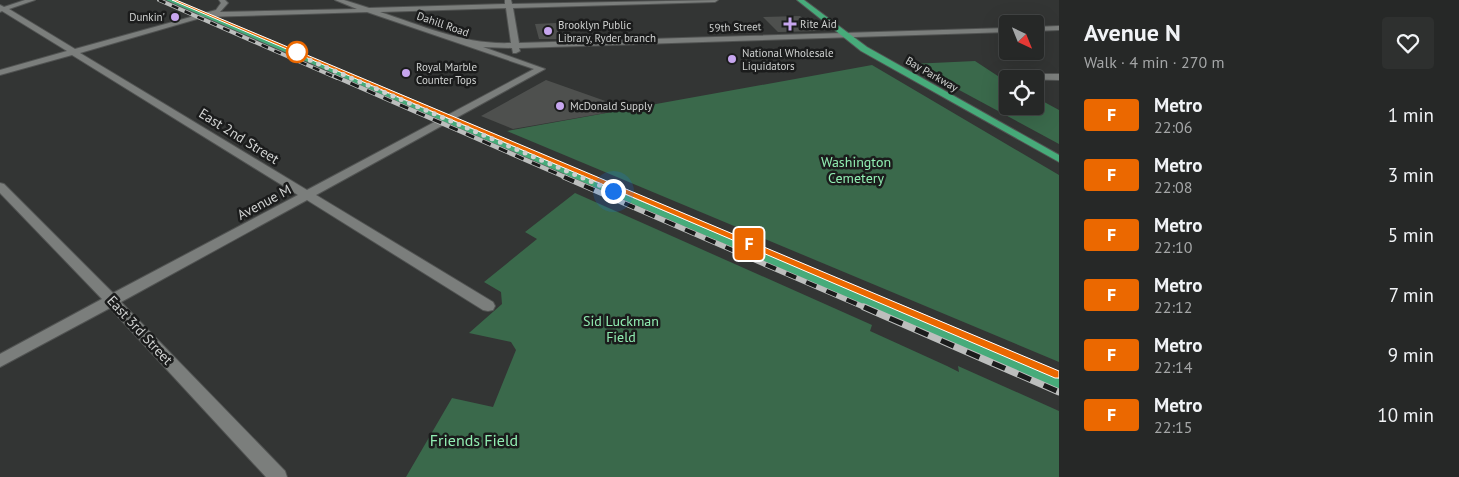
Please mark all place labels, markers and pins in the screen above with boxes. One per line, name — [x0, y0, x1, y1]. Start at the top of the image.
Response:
place label: Dunkin' — [129, 10, 165, 24]
marker: Dunkin' — [169, 11, 181, 23]
place label: Rite Aid — [800, 17, 837, 31]
place label: Brooklyn Public Library, Ryder branch — [558, 18, 656, 45]
marker: Rite Aid — [784, 18, 796, 30]
marker: Brooklyn Public Library, Ryder branch — [542, 25, 554, 37]
unlabelled marker — [286, 41, 308, 63]
place label: National Wholesale Liquidators — [742, 46, 834, 73]
marker: National Wholesale Liquidators — [726, 53, 738, 65]
place label: Royal Marble Counter Tops — [416, 60, 478, 87]
marker: Royal Marble Counter Tops — [400, 67, 412, 79]
place label: McDonald Supply — [570, 99, 653, 113]
marker: McDonald Supply — [554, 100, 566, 112]

